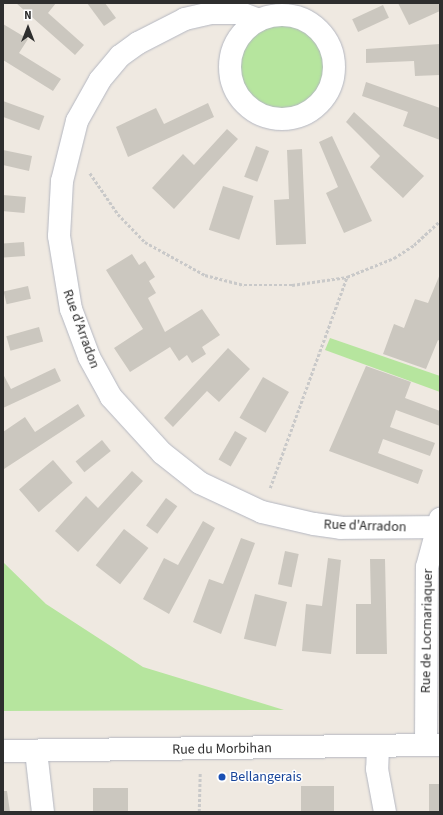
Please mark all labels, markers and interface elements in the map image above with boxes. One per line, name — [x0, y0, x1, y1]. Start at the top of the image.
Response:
north arrow — [8, 8, 48, 48]
text: N — [24, 8, 32, 23]
street label: Rue d'Arradon — [59, 287, 103, 371]
street label: Rue d'Arradon — [323, 516, 407, 536]
street label: Rue de Locmariaquer — [418, 569, 436, 693]
street label: Rue du Morbihan — [172, 740, 272, 758]
place label: Bellangerais — [230, 769, 302, 785]
marker: Bellangerais — [217, 772, 227, 782]

